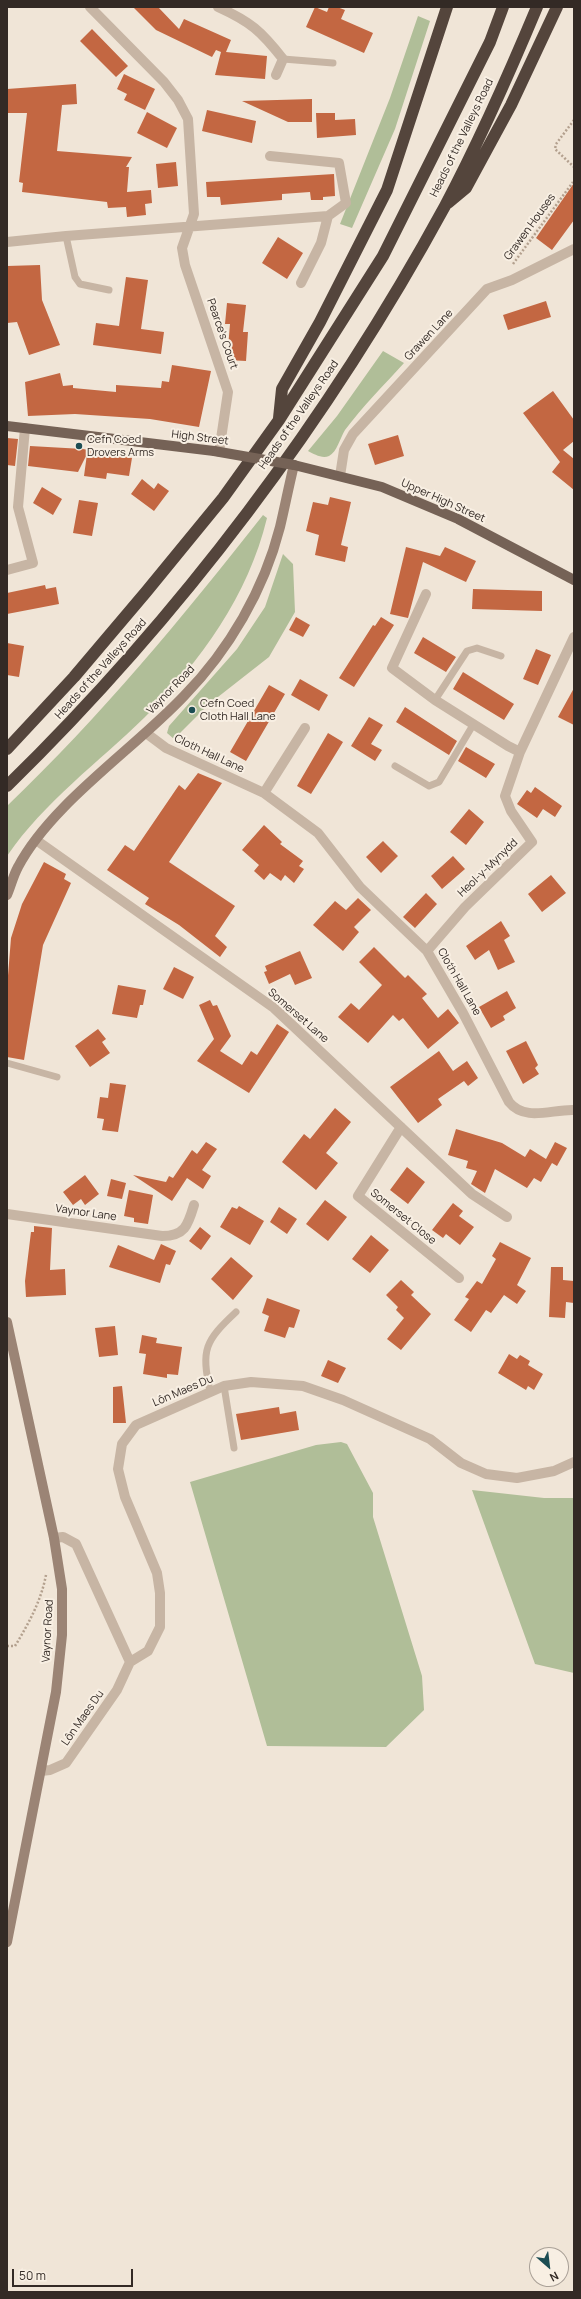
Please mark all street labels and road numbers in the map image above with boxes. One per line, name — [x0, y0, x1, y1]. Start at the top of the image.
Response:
street label: Heads of the Valleys Road — [428, 77, 496, 199]
street label: Grawen Houses — [501, 191, 559, 263]
street label: Pearce's Court — [204, 297, 240, 371]
street label: Grawen Lane — [402, 307, 456, 363]
street label: Heads of the Valleys Road — [256, 358, 342, 472]
street label: High Street — [171, 428, 229, 448]
street label: Upper High Street — [399, 476, 487, 526]
street label: Heads of the Valleys Road — [53, 616, 149, 722]
street label: Vaynor Road — [144, 663, 198, 717]
street label: Cloth Hall Lane — [172, 732, 246, 776]
street label: Heol-y-Mynydd — [455, 836, 521, 900]
street label: Cloth Hall Lane — [434, 946, 484, 1018]
street label: Somerset Lane — [265, 986, 331, 1046]
street label: Somerset Close — [368, 1186, 438, 1248]
street label: Vaynor Lane — [55, 1202, 117, 1224]
street label: Lôn Maes Du — [151, 1372, 215, 1410]
street label: Vaynor Road — [40, 1599, 56, 1663]
street label: Lôn Maes Du — [59, 1688, 107, 1748]

